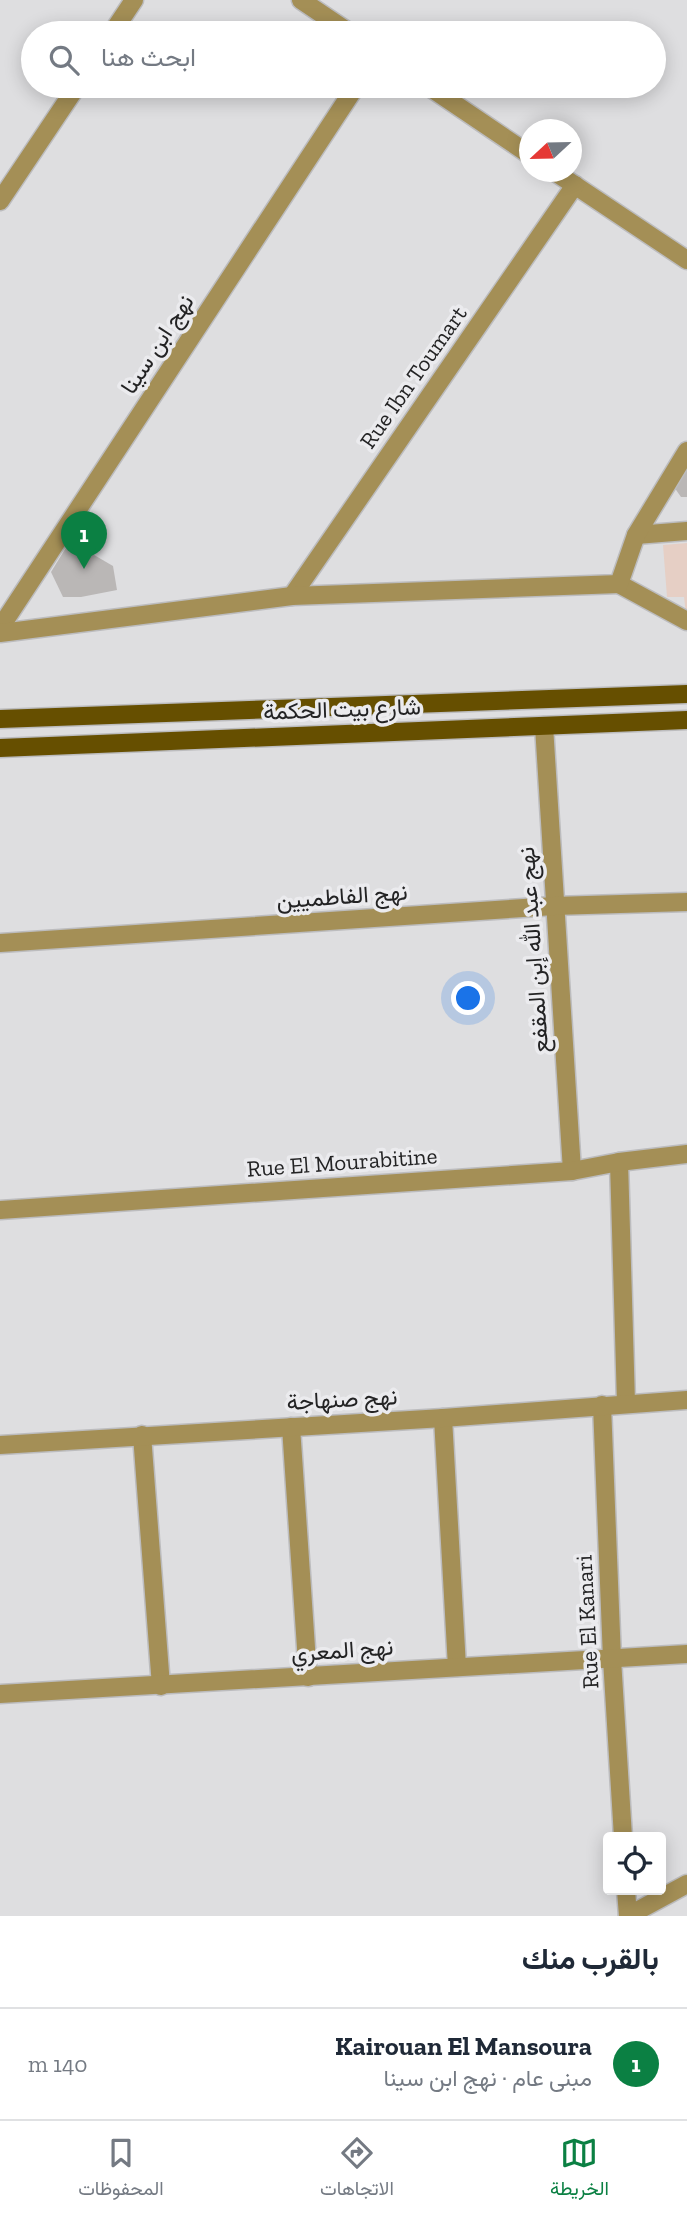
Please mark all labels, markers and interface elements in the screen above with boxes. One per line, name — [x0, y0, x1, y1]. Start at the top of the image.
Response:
search box — [21, 21, 666, 98]
icon: search — [45, 41, 83, 79]
text: ابحث هنا — [101, 41, 196, 73]
north arrow — [519, 119, 582, 182]
street label: نهج ابن سينا — [114, 289, 201, 400]
street label: Rue Ibn Toumart — [354, 300, 473, 454]
pin: 1 — [61, 511, 107, 569]
street label: شارع بيت الحكمة — [263, 692, 421, 728]
street label: نهج عبد الله إبن المقفع — [512, 846, 556, 1054]
street label: نهج الفاطميين — [275, 877, 409, 917]
your location — [451, 981, 485, 1015]
street label: Rue El Mourabitine — [246, 1141, 438, 1183]
street label: نهج صنهاجة — [286, 1382, 398, 1418]
street label: Rue El Kanari — [570, 1554, 604, 1690]
street label: نهج المعري — [290, 1632, 394, 1673]
map controls — [603, 1832, 666, 1895]
button: locate — [603, 1832, 666, 1895]
text: بالقرب منك — [522, 1941, 659, 1977]
text: Kairouan El Mansoura — [335, 2030, 592, 2062]
text: 140 m — [28, 2050, 88, 2078]
text: 1 — [631, 2050, 641, 2078]
text: مبنى عام · نهج ابن سينا — [383, 2064, 592, 2092]
tab: المحفوظات — [78, 2134, 164, 2205]
tab: الاتجاهات — [320, 2134, 394, 2205]
tab: الخريطة — [550, 2134, 609, 2205]

